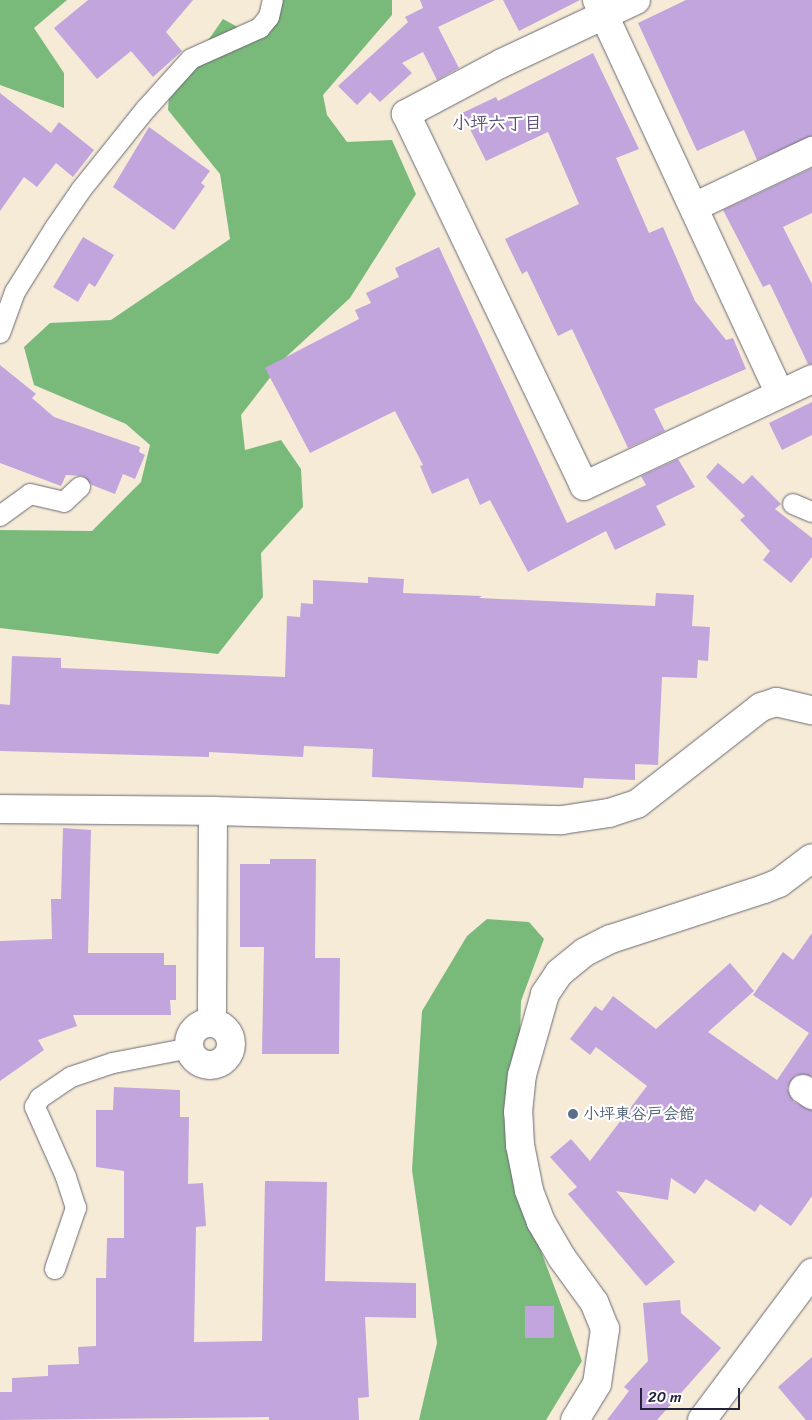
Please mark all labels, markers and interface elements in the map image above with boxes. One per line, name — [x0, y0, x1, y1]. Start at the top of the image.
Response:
district label: 小坪六丁目 — [452, 112, 542, 134]
place label: 小坪東谷戸会館 — [583, 1104, 695, 1124]
marker: 小坪東谷戸会館 — [567, 1108, 579, 1120]
scale bar — [642, 1378, 742, 1410]
text: 20 m — [648, 1384, 682, 1410]

